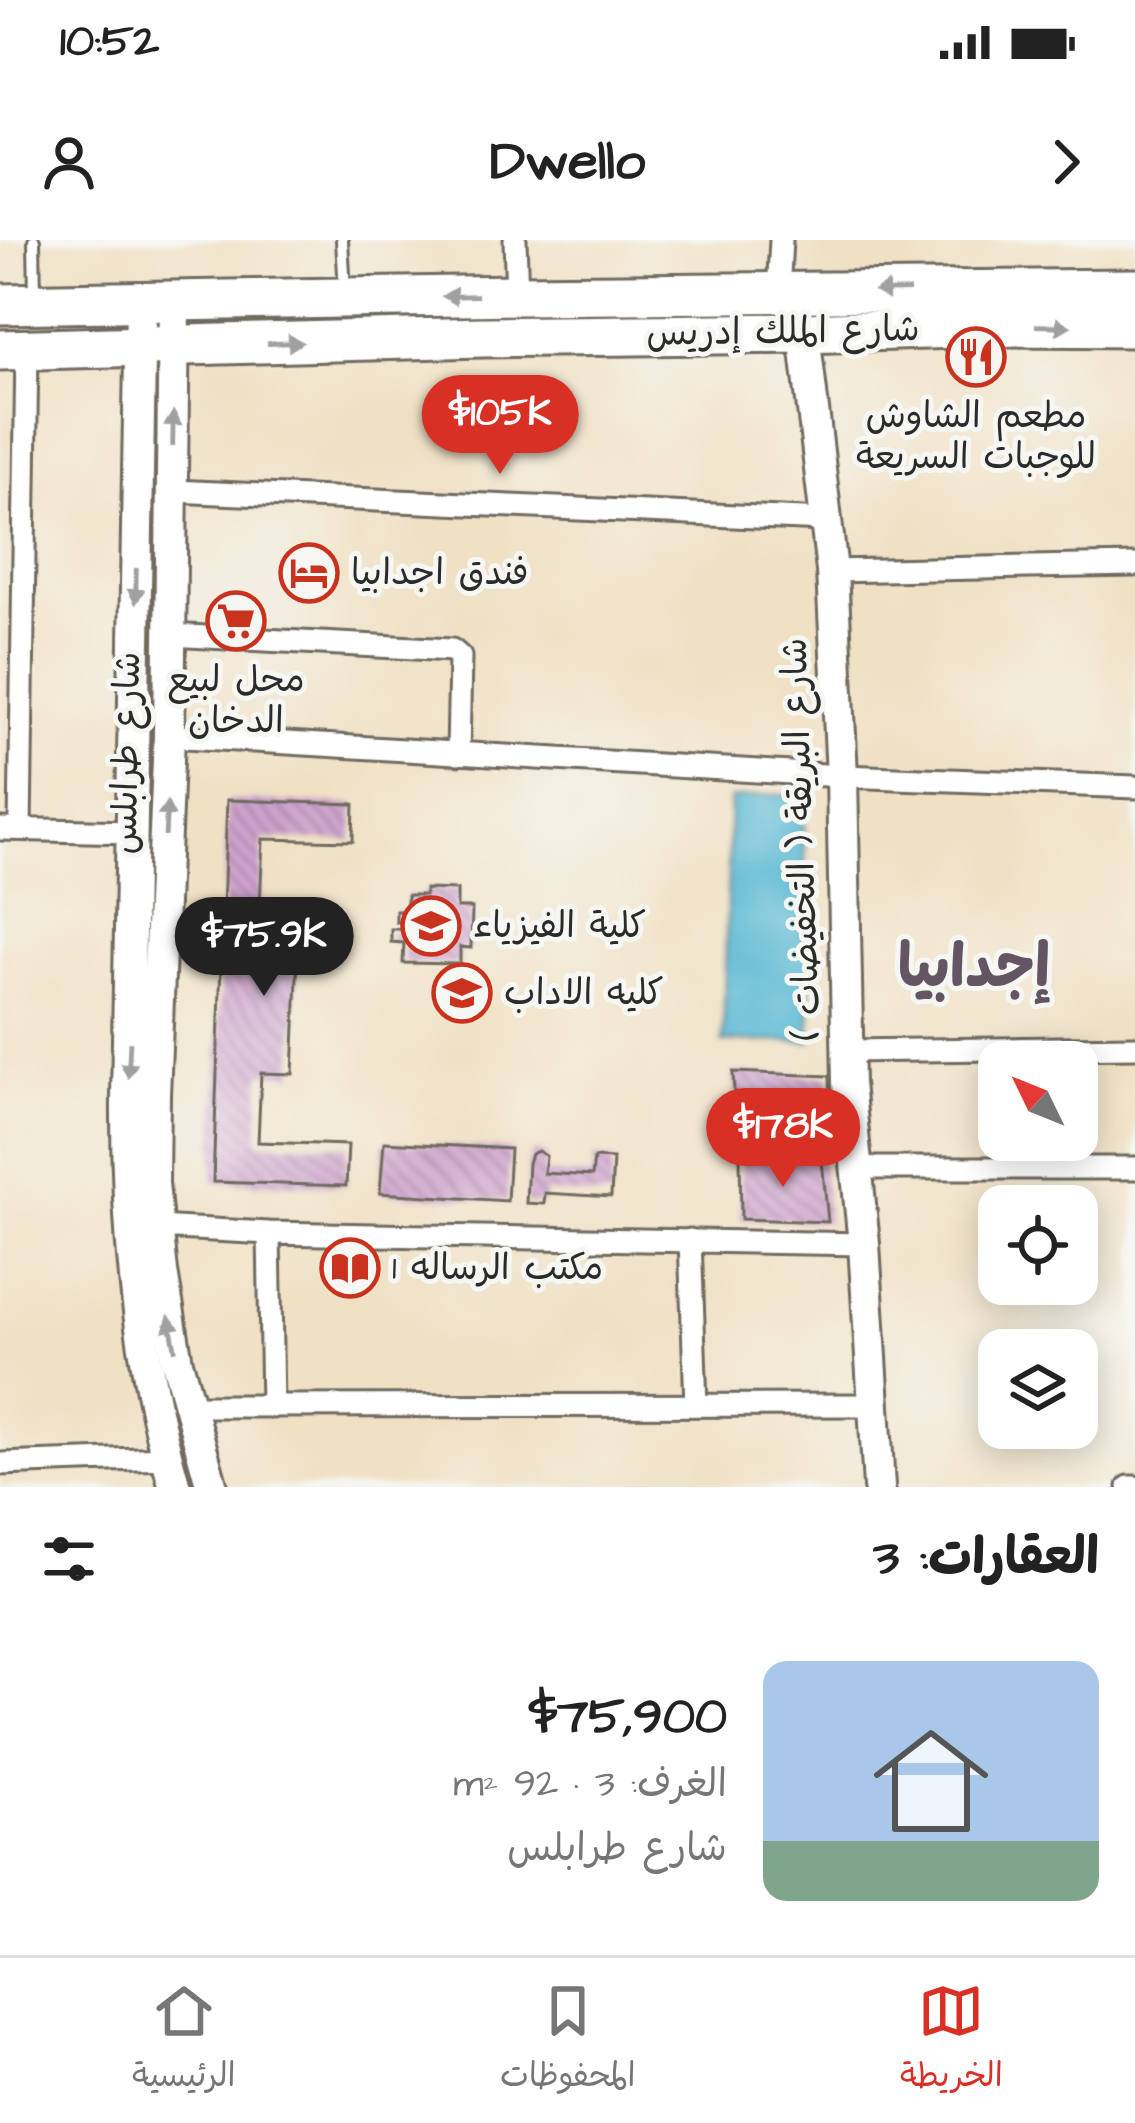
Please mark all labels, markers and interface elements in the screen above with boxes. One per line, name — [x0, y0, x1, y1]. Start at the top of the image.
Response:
text: 10:52 — [60, 11, 159, 73]
text: Dwello — [490, 125, 645, 200]
icon: person — [36, 129, 102, 195]
icon: forward — [1033, 129, 1099, 195]
one-way arrow — [872, 282, 910, 301]
one-way arrow — [440, 287, 478, 306]
street label: شارع الملك إدريس — [646, 304, 920, 360]
one-way arrow — [1035, 316, 1073, 336]
restaurant icon: مطعم الشاوش للوجبات السريعة — [945, 326, 1007, 388]
one-way arrow — [267, 333, 305, 352]
pin: $105K — [416, 375, 584, 477]
text: $105K — [449, 387, 551, 441]
place label: مطعم الشاوش للوجبات السريعة — [856, 391, 1096, 483]
one-way arrow — [163, 409, 183, 447]
hotel icon: فندق اجدابيا — [278, 542, 340, 604]
place label: فندق اجدابيا — [351, 548, 529, 599]
one-way arrow — [126, 568, 146, 606]
supermarket icon: محل لبيع الدخان — [205, 590, 267, 652]
street label: شارع البريقة ( التخفيضات ) — [769, 637, 835, 1041]
street label: شارع طرابلس — [100, 651, 154, 855]
place label: محل لبيع الدخان — [167, 655, 305, 747]
one-way arrow — [157, 799, 176, 837]
school or university icon: كلية الفيزياء — [400, 895, 462, 957]
pin: $75.9K — [166, 897, 362, 999]
place label: كلية الفيزياء — [473, 901, 646, 952]
text: $75.9K — [202, 909, 326, 963]
district label: إجدابيا — [898, 927, 1050, 1010]
school or university icon: كليه الاداب — [431, 962, 493, 1024]
place label: كليه الاداب — [504, 968, 664, 1019]
north arrow — [978, 1041, 1098, 1161]
map controls — [978, 1041, 1098, 1449]
one-way arrow — [119, 1042, 138, 1080]
pin: $178K — [699, 1088, 867, 1190]
text: $178K — [733, 1100, 833, 1154]
button: locate — [978, 1185, 1098, 1305]
library icon: مكتب الرساله 1 — [319, 1237, 381, 1299]
place label: مكتب الرساله 1 — [392, 1243, 603, 1294]
one-way arrow — [162, 1314, 181, 1352]
button: layers — [978, 1329, 1098, 1449]
text: العقارات: 3 — [873, 1523, 1099, 1594]
icon: filters — [36, 1526, 102, 1592]
text: $75,900 — [529, 1682, 727, 1753]
icon: home — [859, 1709, 1003, 1853]
text: الغرف: 3 · 92 m² — [453, 1758, 727, 1812]
text: شارع طرابلس — [507, 1822, 727, 1876]
tab: الرئيسية — [132, 1978, 236, 2104]
tab: المحفوظات — [500, 1978, 636, 2104]
tab: الخريطة — [900, 1978, 1003, 2104]

